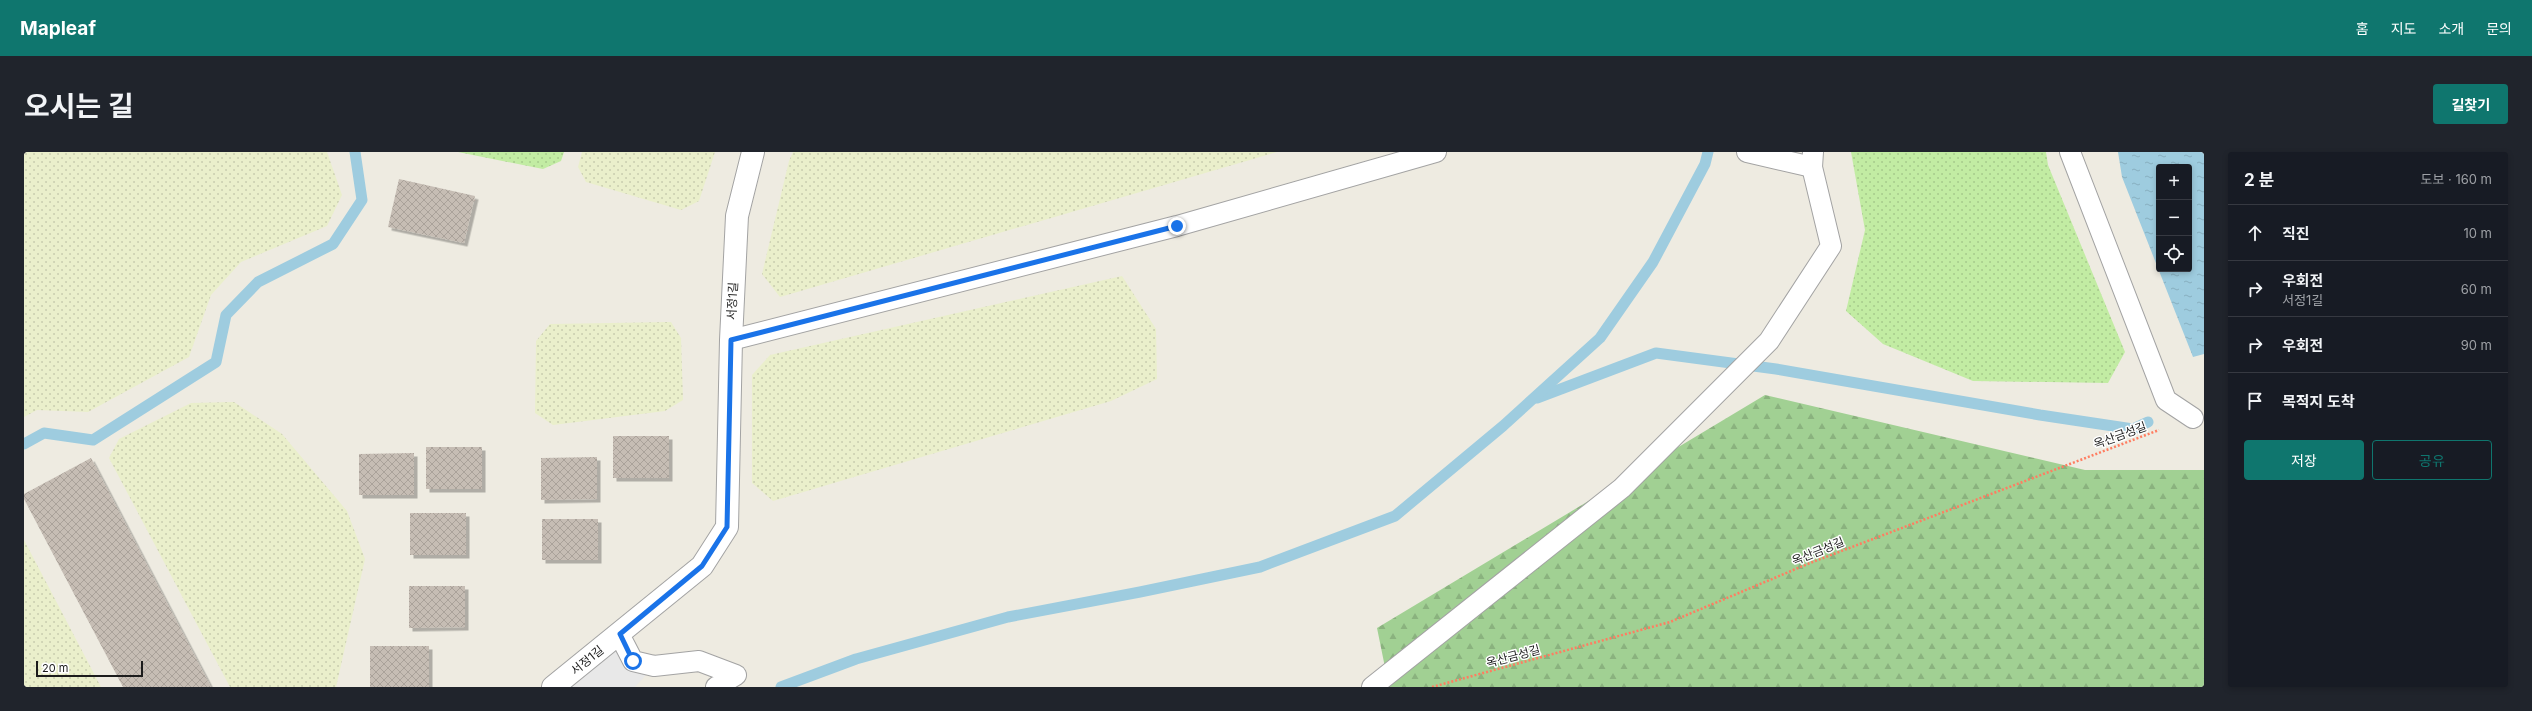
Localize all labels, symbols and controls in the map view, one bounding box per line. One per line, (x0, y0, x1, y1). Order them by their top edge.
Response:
text: Mapleaf (20, 17, 96, 40)
text: 홈 (2356, 20, 2369, 37)
text: 지도 (2391, 20, 2416, 37)
text: 소개 (2438, 20, 2464, 37)
text: 문의 (2486, 20, 2512, 37)
button: 길찾기 (2433, 84, 2508, 124)
text: 오시는 길 (24, 89, 134, 123)
map controls (2156, 164, 2192, 272)
button: + (2156, 164, 2192, 200)
text: 2 분 (2244, 170, 2274, 190)
text: 도보 · 160 m (2420, 171, 2492, 187)
button: − (2156, 200, 2192, 236)
route end (1168, 217, 1186, 235)
icon: ahead (2244, 222, 2266, 244)
text: 직진 (2282, 224, 2310, 243)
text: 10 m (2463, 225, 2492, 241)
button: locate (2156, 236, 2192, 272)
text: 우회전 (2282, 271, 2323, 290)
icon: right (2244, 278, 2266, 300)
text: 60 m (2461, 281, 2492, 297)
street label: 서정1길 (724, 282, 740, 320)
text: 서정1길 (2282, 292, 2323, 308)
icon: right (2244, 334, 2266, 356)
text: 우회전 (2282, 336, 2323, 355)
text: 90 m (2461, 337, 2492, 353)
icon: arrive (2244, 390, 2266, 412)
text: 목적지 도착 (2282, 392, 2355, 411)
street label: 옥산금성길 (2091, 419, 2149, 451)
button: 저장 (2244, 440, 2364, 480)
button: 공유 (2372, 440, 2492, 480)
street label: 옥산금성길 (1790, 534, 1846, 568)
street label: 서정1길 (568, 642, 606, 678)
street label: 옥산금성길 (1484, 642, 1542, 670)
route start (624, 652, 642, 670)
scale bar (36, 659, 143, 678)
text: 20 m (42, 661, 68, 675)

